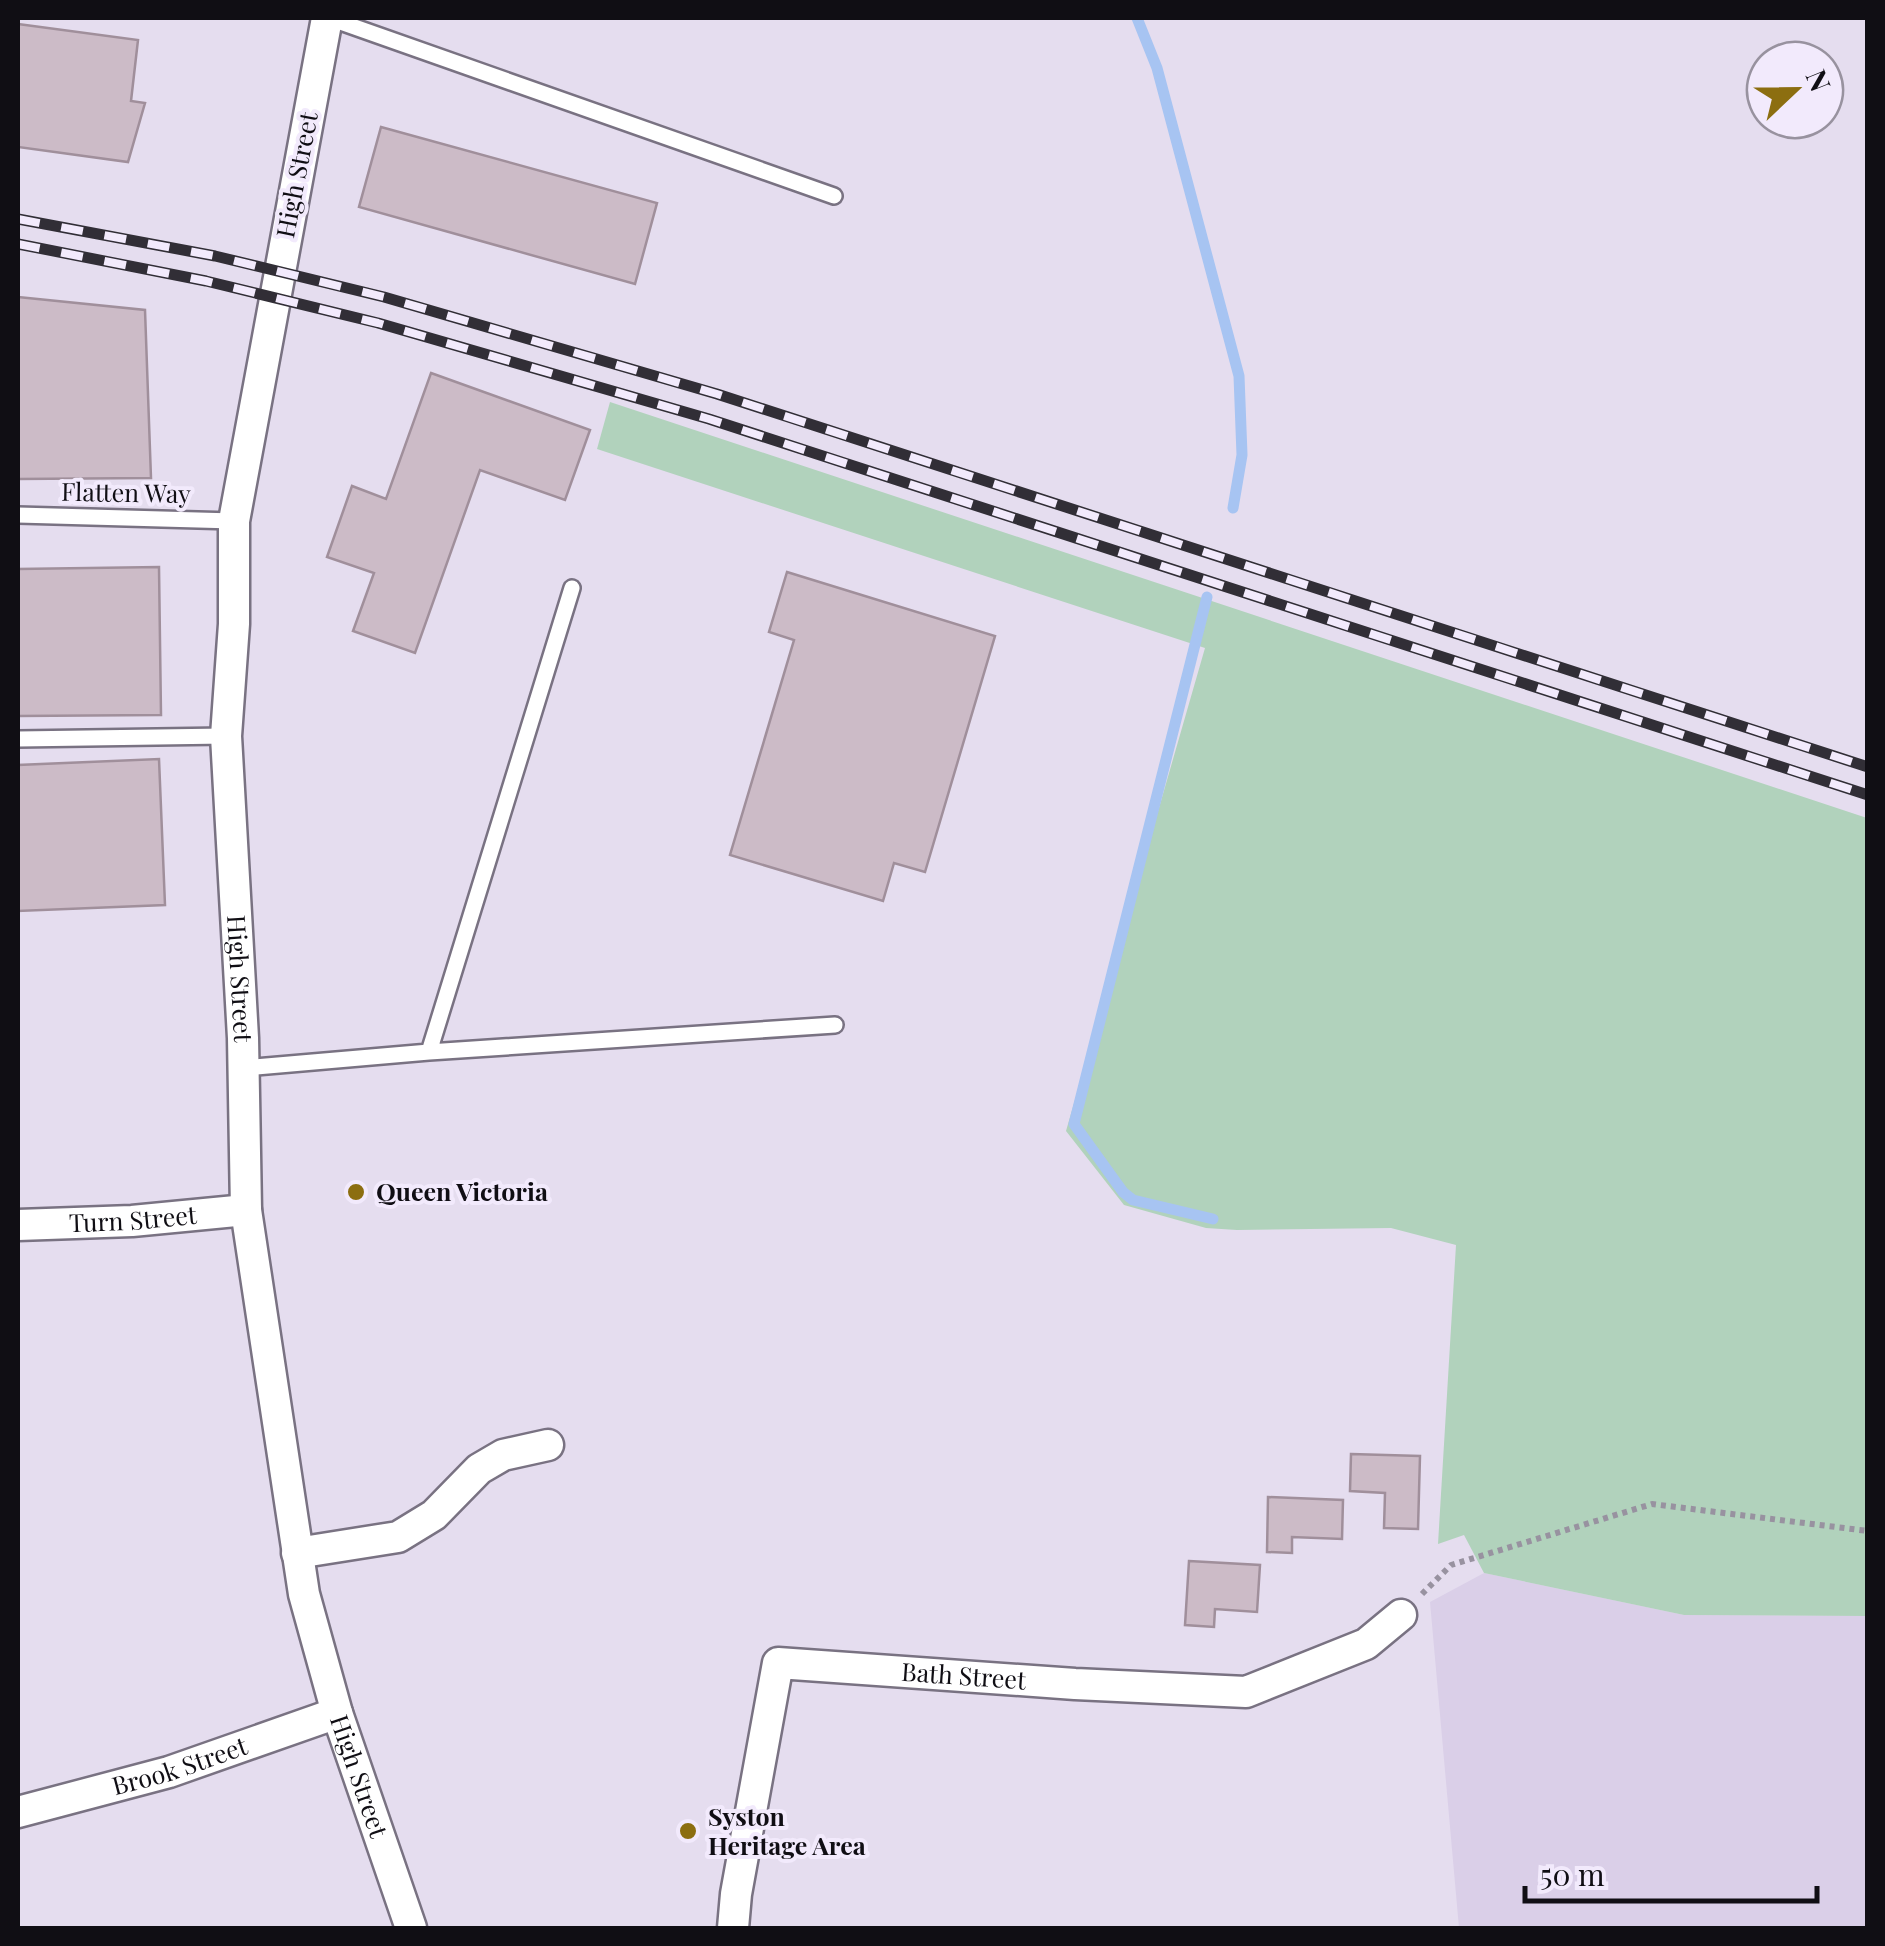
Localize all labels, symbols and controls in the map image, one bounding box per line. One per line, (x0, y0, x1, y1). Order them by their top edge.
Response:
north arrow (1745, 40, 1845, 140)
text: N (1799, 64, 1841, 96)
street label: High Street (267, 108, 324, 240)
street label: Flatten Way (61, 474, 191, 509)
street label: High Street (221, 914, 261, 1044)
place label: Queen Victoria (376, 1174, 548, 1207)
marker: Queen Victoria (345, 1181, 367, 1203)
street label: Turn Street (68, 1197, 199, 1238)
street label: Bath Street (900, 1654, 1028, 1696)
street label: High Street (324, 1710, 397, 1842)
street label: Brook Street (108, 1728, 252, 1801)
place label: Syston Heritage Area (708, 1799, 866, 1861)
marker: Syston Heritage Area (677, 1820, 699, 1842)
scale bar (1525, 1841, 1818, 1903)
text: 50 m (1540, 1854, 1605, 1894)

